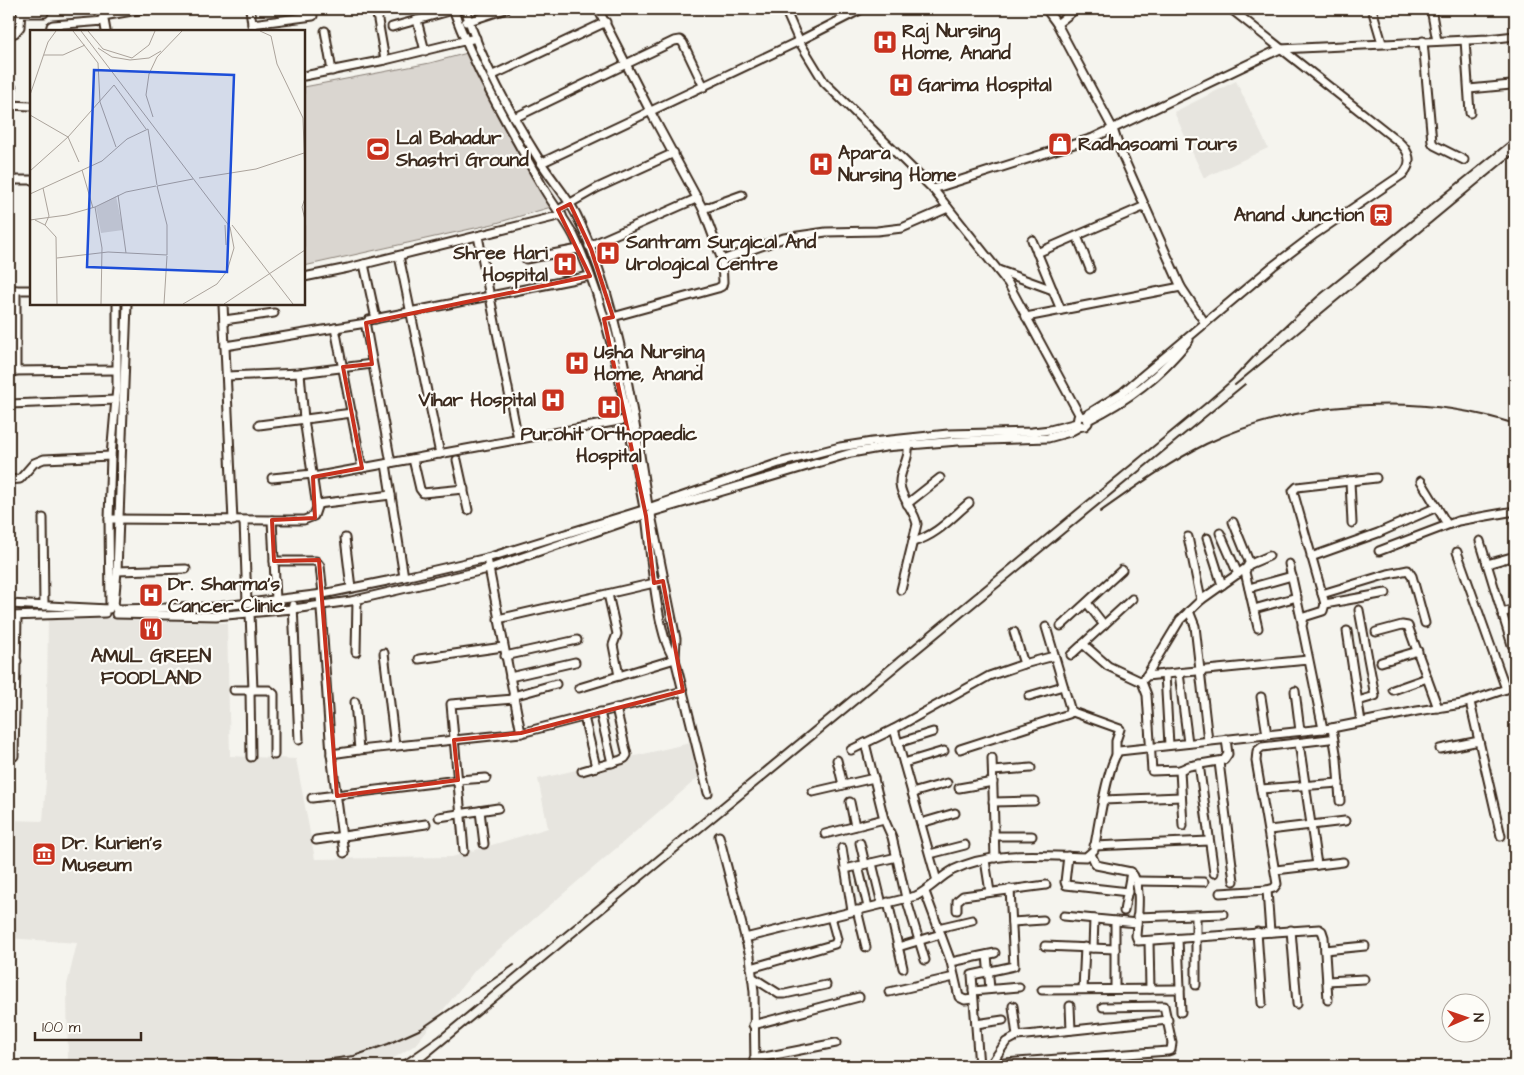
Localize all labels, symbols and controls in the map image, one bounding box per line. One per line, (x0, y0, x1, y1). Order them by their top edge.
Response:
place label: Raj Nursing Home, Anand (902, 18, 1011, 67)
hospital icon: Raj Nursing Home, Anand (872, 29, 898, 55)
inset map (30, 30, 305, 305)
hospital icon: Garima Hospital (888, 72, 914, 98)
place label: Garima Hospital (918, 72, 1052, 99)
place label: Lal Bahadur Shastri Ground (395, 125, 529, 174)
shop icon: Radhasoami Tours (1047, 131, 1073, 157)
place label: Radhasoami Tours (1078, 131, 1238, 158)
sports icon: Lal Bahadur Shastri Ground (365, 136, 391, 162)
place label: Apara Nursing Home (838, 140, 957, 190)
hospital icon: Apara Nursing Home (808, 151, 834, 177)
place label: Anand Junction (1234, 202, 1364, 229)
station icon: Anand Junction (1368, 202, 1394, 228)
place label: Santram Surgical And Urological Centre (625, 229, 817, 279)
place label: Shree Hari Hospital (452, 240, 548, 289)
hospital icon: Santram Surgical And Urological Centre (595, 240, 621, 266)
hospital icon: Shree Hari Hospital (552, 251, 578, 277)
place label: Usha Nursing Home, Anand (594, 339, 705, 388)
hospital icon: Usha Nursing Home, Anand (564, 350, 590, 376)
place label: Vihar Hospital (418, 387, 536, 414)
hospital icon: Vihar Hospital (540, 387, 566, 413)
hospital icon: Purohit Orthopaedic Hospital (596, 394, 622, 420)
place label: Purohit Orthopaedic Hospital (521, 421, 697, 470)
place label: Dr. Sharma's Cancer Clinic (168, 571, 285, 620)
hospital icon: Dr. Sharma's Cancer Clinic (138, 582, 164, 608)
restaurant icon: AMUL GREEN FOODLAND (138, 616, 164, 642)
place label: AMUL GREEN FOODLAND (91, 643, 211, 692)
place label: Dr. Kurien's Museum (62, 830, 162, 879)
museum icon: Dr. Kurien's Museum (31, 841, 57, 867)
north arrow (1442, 992, 1492, 1042)
scale bar (35, 1010, 141, 1042)
text: N (1468, 1013, 1488, 1023)
text: 100 m (42, 1017, 81, 1038)

